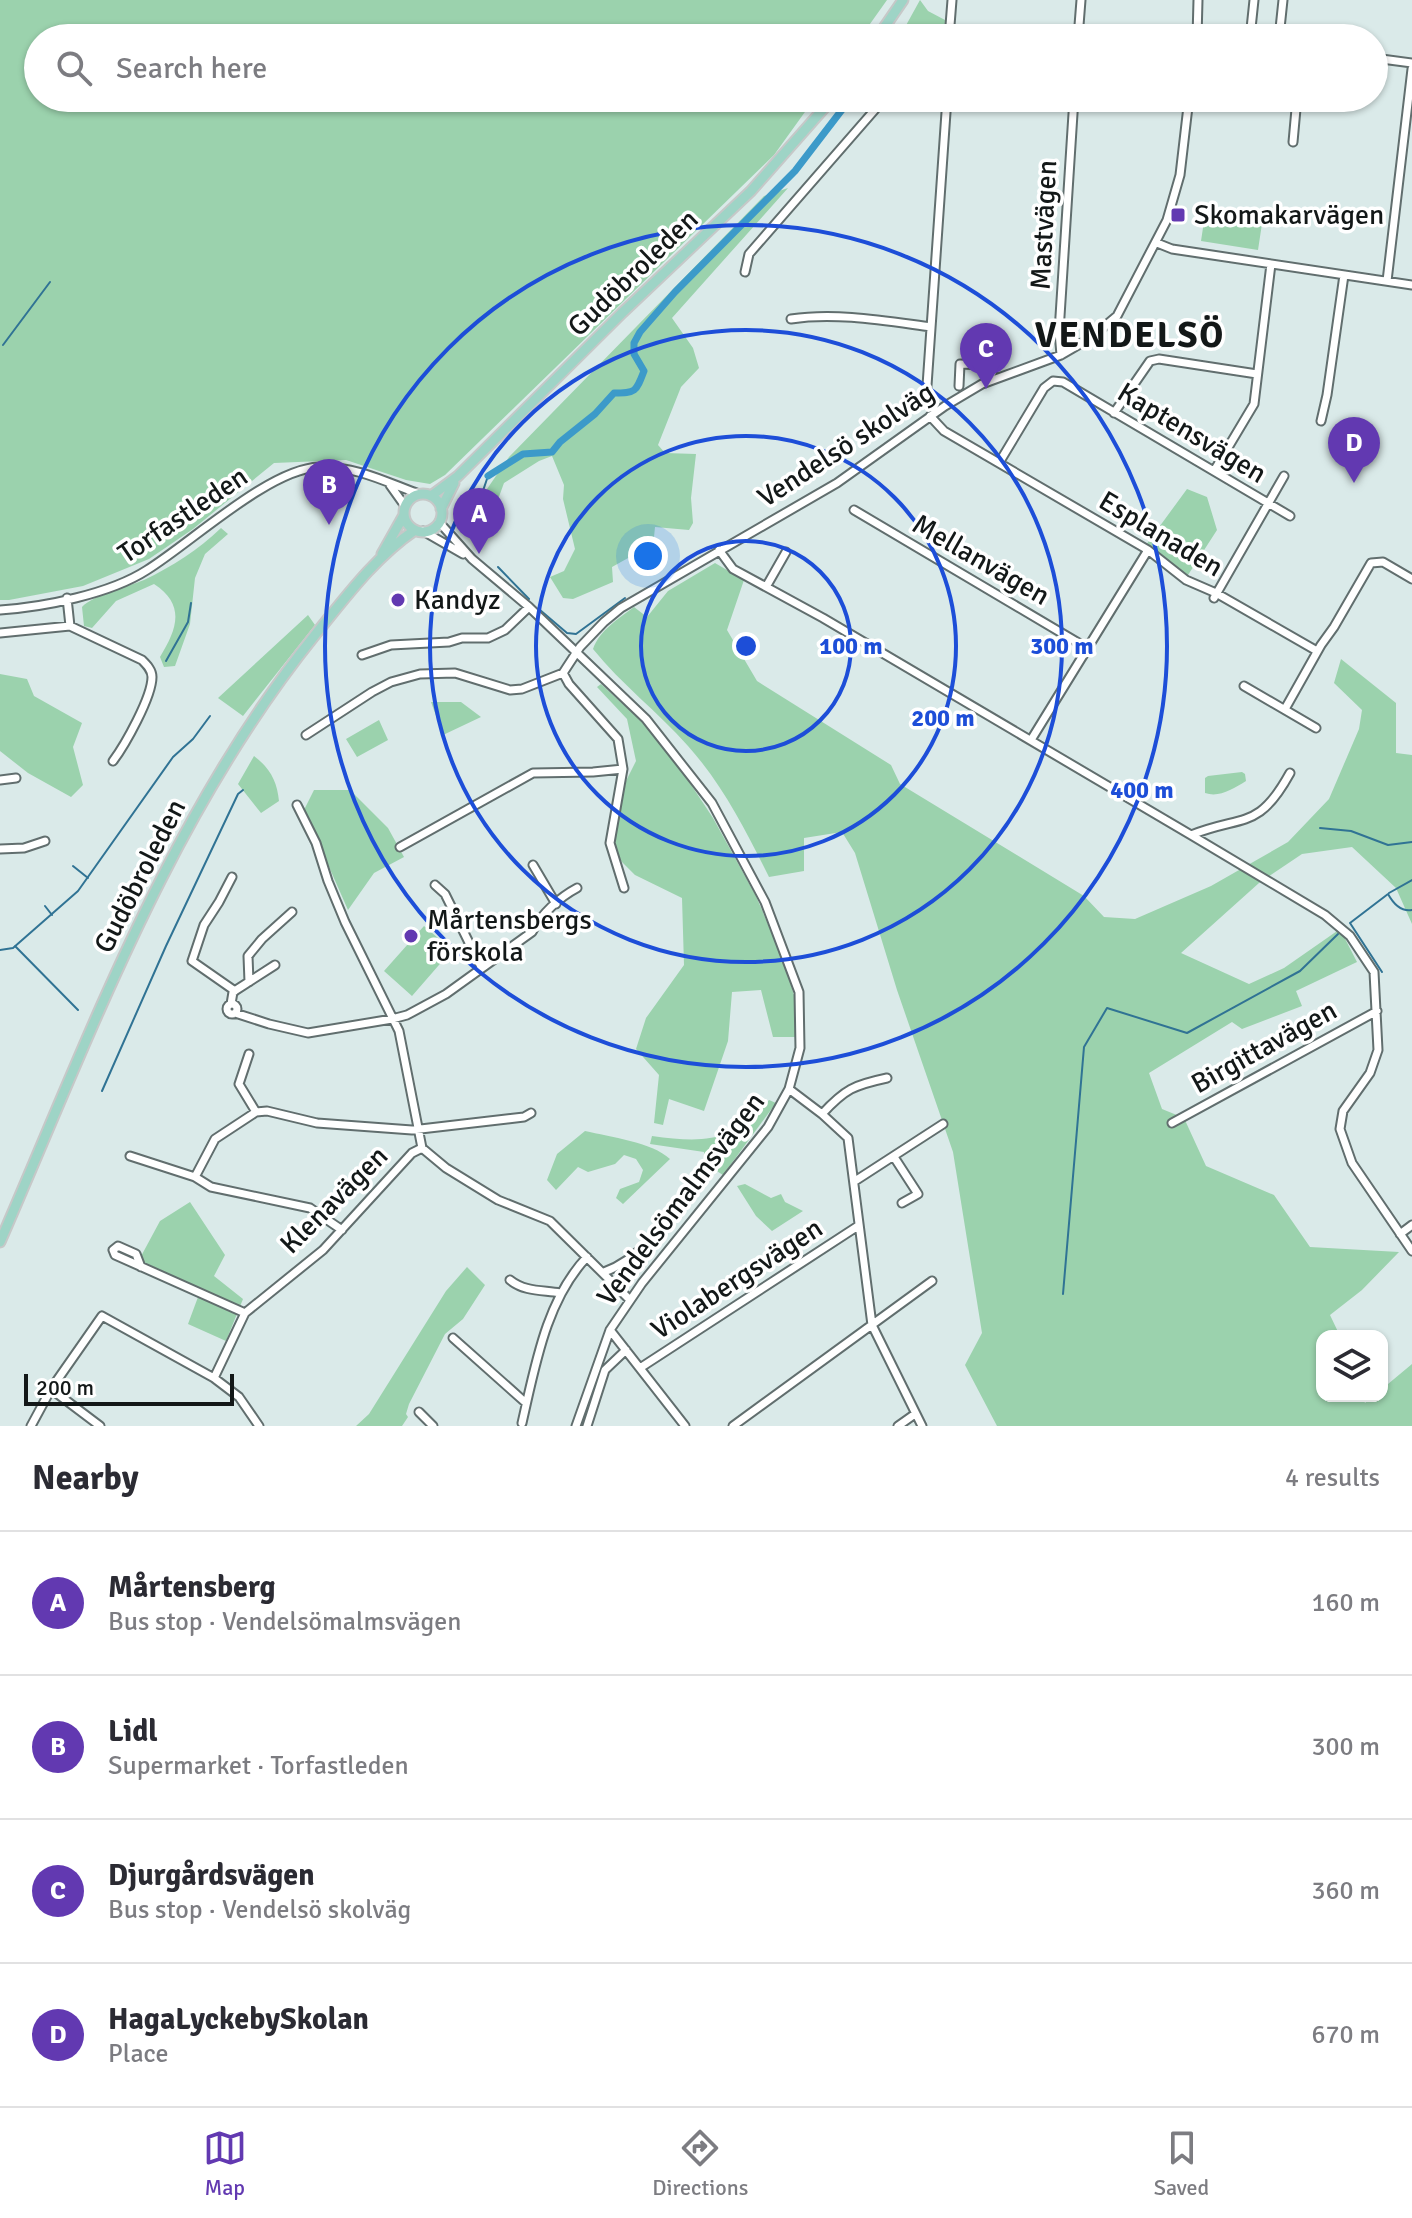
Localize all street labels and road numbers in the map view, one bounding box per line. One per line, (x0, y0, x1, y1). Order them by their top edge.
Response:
street label: Mastvägen (1024, 159, 1064, 291)
street label: Gudöbroleden (561, 202, 705, 344)
street label: Vendelsö skolväg (751, 375, 941, 515)
street label: Kaptensvägen (1111, 375, 1273, 491)
street label: Torfastleden (112, 459, 254, 571)
street label: Esplanaden (1093, 484, 1229, 584)
street label: Mellanvägen (906, 507, 1056, 613)
street label: Gudöbroleden (87, 793, 193, 959)
street label: Birgittavägen (1185, 993, 1343, 1101)
street label: Vendelsömalmsvägen (590, 1086, 772, 1312)
street label: Klenavägen (273, 1139, 395, 1261)
street label: Violabergsvägen (645, 1211, 829, 1347)

